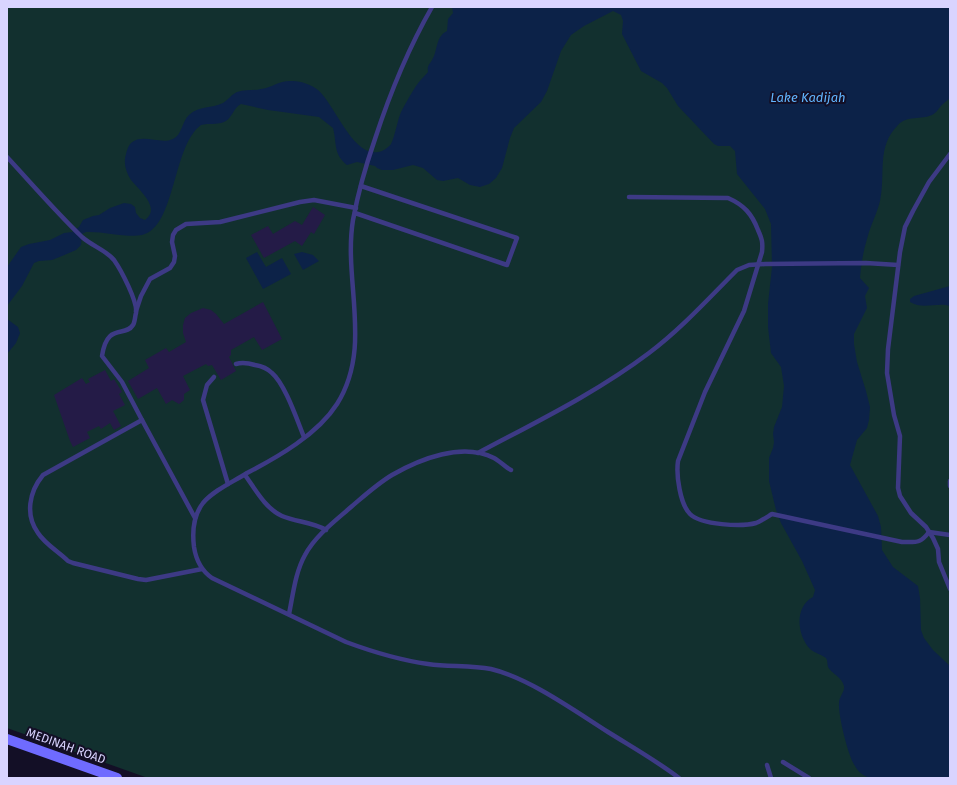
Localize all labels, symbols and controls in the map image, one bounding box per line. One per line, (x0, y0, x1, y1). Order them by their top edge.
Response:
water label: Lake Kadijah (770, 90, 846, 105)
street label: MEDINAH ROAD (24, 725, 108, 767)

